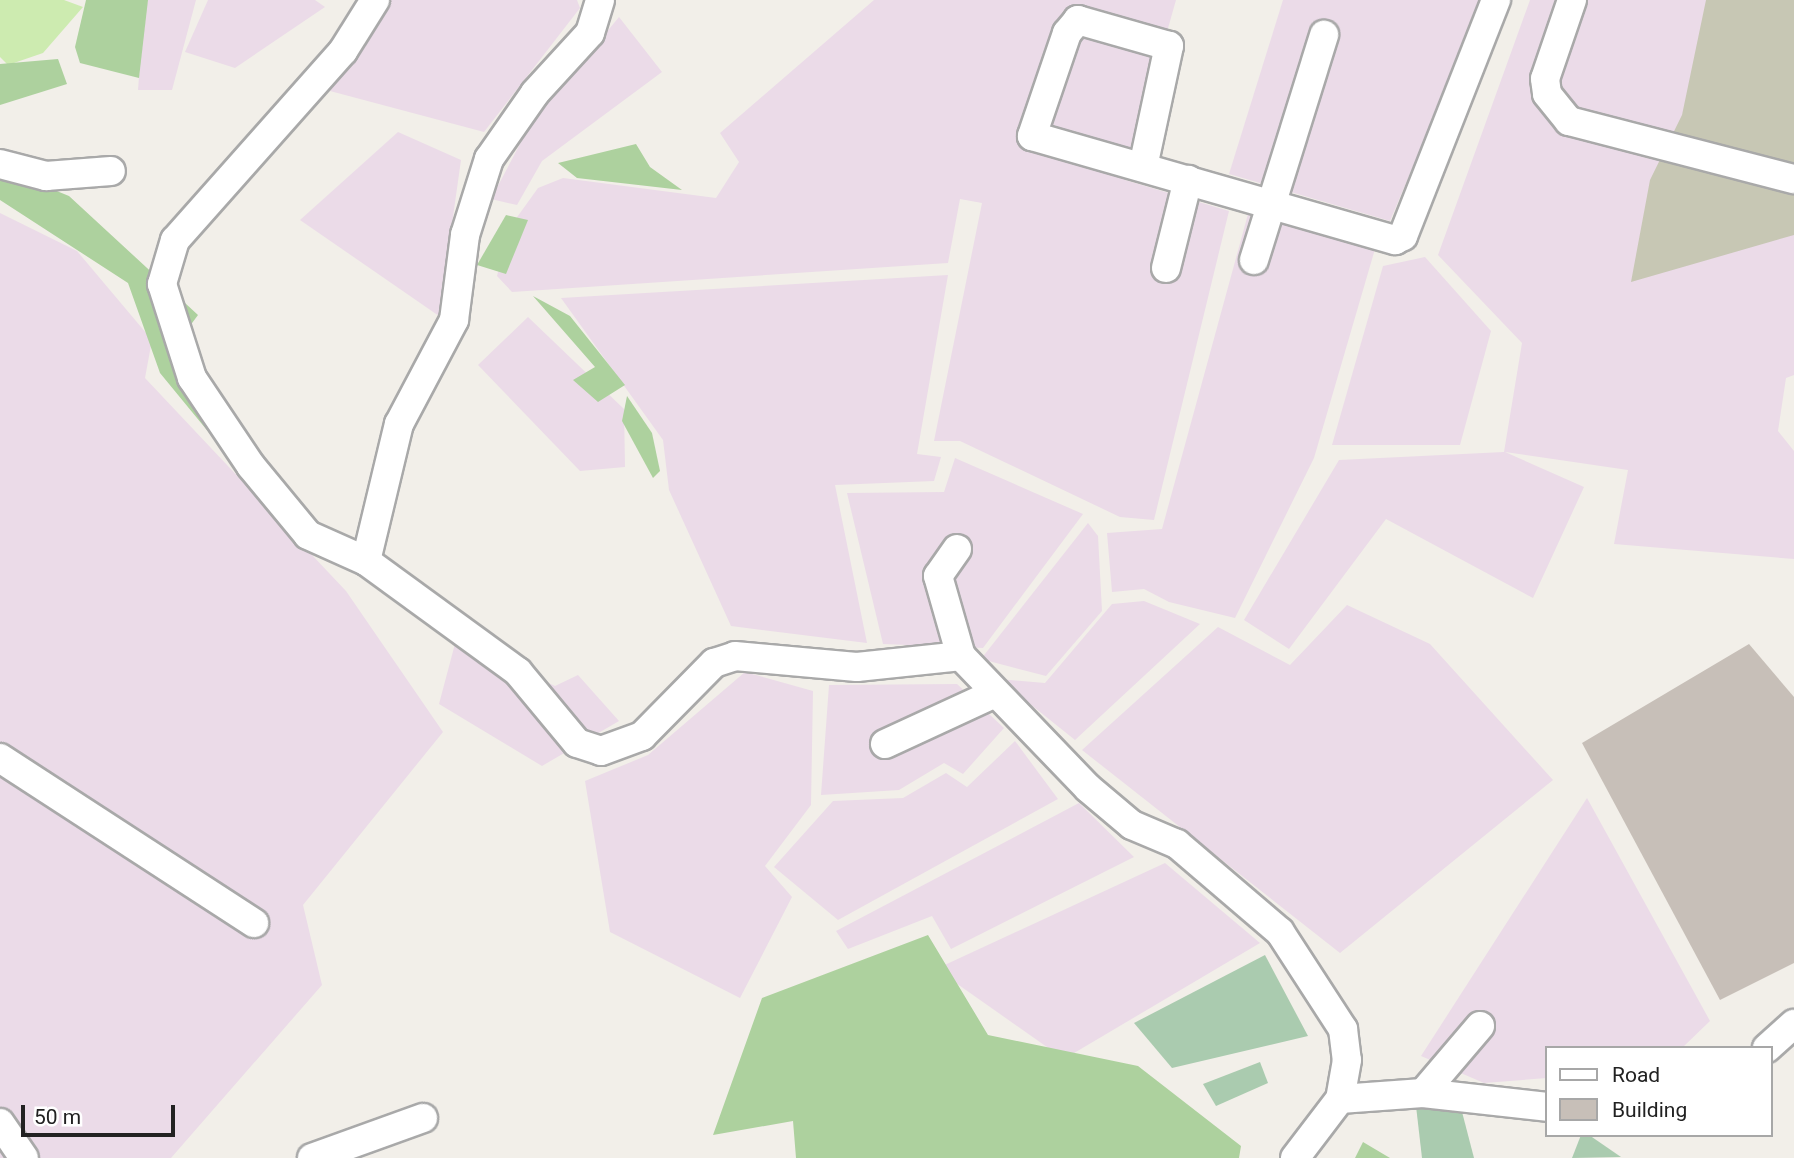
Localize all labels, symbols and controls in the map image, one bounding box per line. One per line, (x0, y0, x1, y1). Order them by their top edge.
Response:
legend (1546, 1046, 1773, 1137)
text: Road (1612, 1063, 1660, 1087)
scale bar (24, 1092, 178, 1136)
text: Building (1612, 1098, 1687, 1122)
text: 50 m (34, 1105, 81, 1129)

